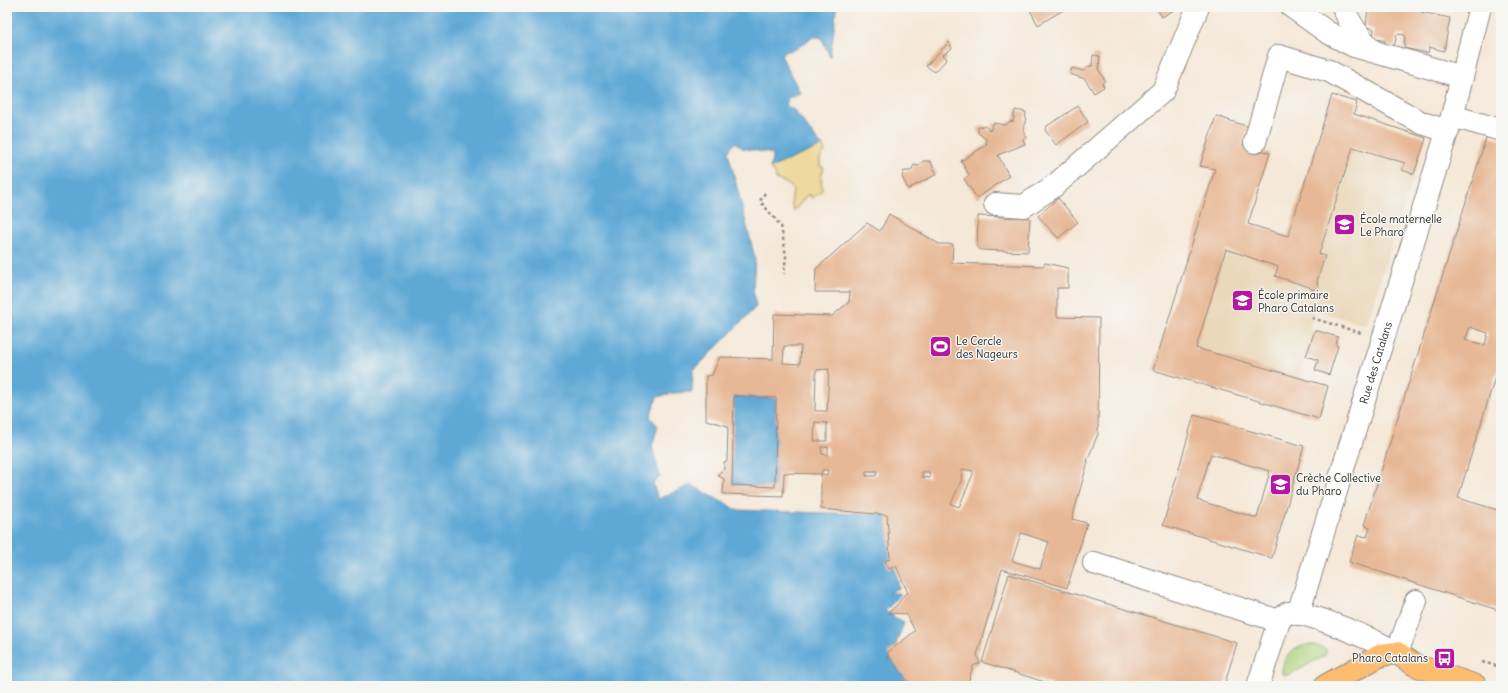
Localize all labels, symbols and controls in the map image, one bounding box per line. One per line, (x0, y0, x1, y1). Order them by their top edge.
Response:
place label: École maternelle Le Pharo (1360, 211, 1442, 239)
school or university icon: École maternelle Le Pharo (1331, 212, 1357, 238)
place label: École primaire Pharo Catalans (1258, 287, 1334, 315)
school or university icon: École primaire Pharo Catalans (1230, 288, 1256, 314)
street label: Rue des Catalans (1356, 320, 1395, 406)
sports icon: Le Cercle des Nageurs (927, 334, 953, 360)
place label: Le Cercle des Nageurs (956, 334, 1018, 361)
school or university icon: Crèche Collective du Pharo (1267, 471, 1293, 497)
place label: Crèche Collective du Pharo (1296, 471, 1381, 498)
bus stop icon: Pharo Catalans (1431, 645, 1457, 671)
place label: Pharo Catalans (1352, 651, 1428, 665)

